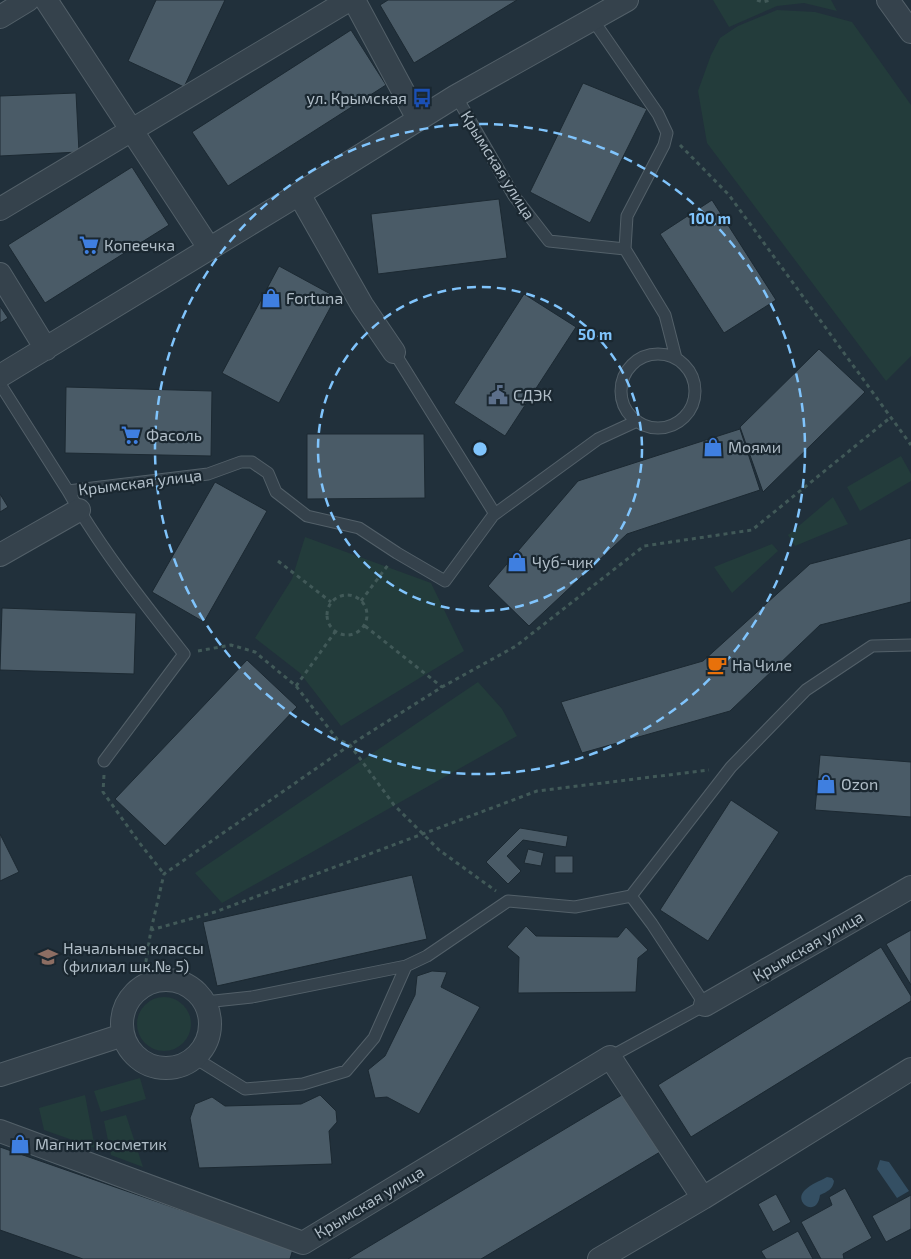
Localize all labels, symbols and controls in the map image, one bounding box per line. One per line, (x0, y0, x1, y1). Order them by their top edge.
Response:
bus stop icon: ул. Крымская (411, 87, 433, 109)
place label: ул. Крымская (306, 88, 407, 108)
street label: Крымская улица (457, 107, 539, 223)
text: 100 m (689, 209, 731, 227)
supermarket icon: Копеечка (78, 234, 100, 256)
place label: Копеечка (104, 235, 175, 254)
shop icon: Fortuna (260, 287, 282, 309)
place label: Fortuna (286, 288, 343, 307)
text: 50 m (578, 325, 612, 343)
public building icon: СДЭК (487, 384, 509, 406)
place label: СДЭК (513, 385, 552, 404)
supermarket icon: Фасоль (120, 424, 142, 446)
place label: Фасоль (146, 425, 202, 444)
shop icon: Моями (702, 436, 724, 458)
place label: Моями (728, 437, 781, 456)
centre of rings (471, 440, 489, 458)
street label: Крымская улица (77, 464, 203, 500)
shop icon: Чуб-чик (506, 551, 528, 573)
place label: Чуб-чик (532, 552, 594, 572)
cafe icon: На Чиле (706, 654, 728, 676)
place label: На Чиле (732, 655, 792, 674)
shop icon: Ozon (815, 773, 837, 795)
place label: Ozon (841, 774, 878, 793)
street label: Крымская улица (749, 906, 867, 986)
place label: Начальные классы (филиал шк.№ 5) (63, 938, 204, 975)
school or university icon: Начальные классы (филиал шк.№ 5) (37, 946, 59, 968)
shop icon: Магнит косметик (9, 1133, 31, 1155)
place label: Магнит косметик (35, 1134, 167, 1153)
street label: Крымская улица (310, 1161, 428, 1243)

